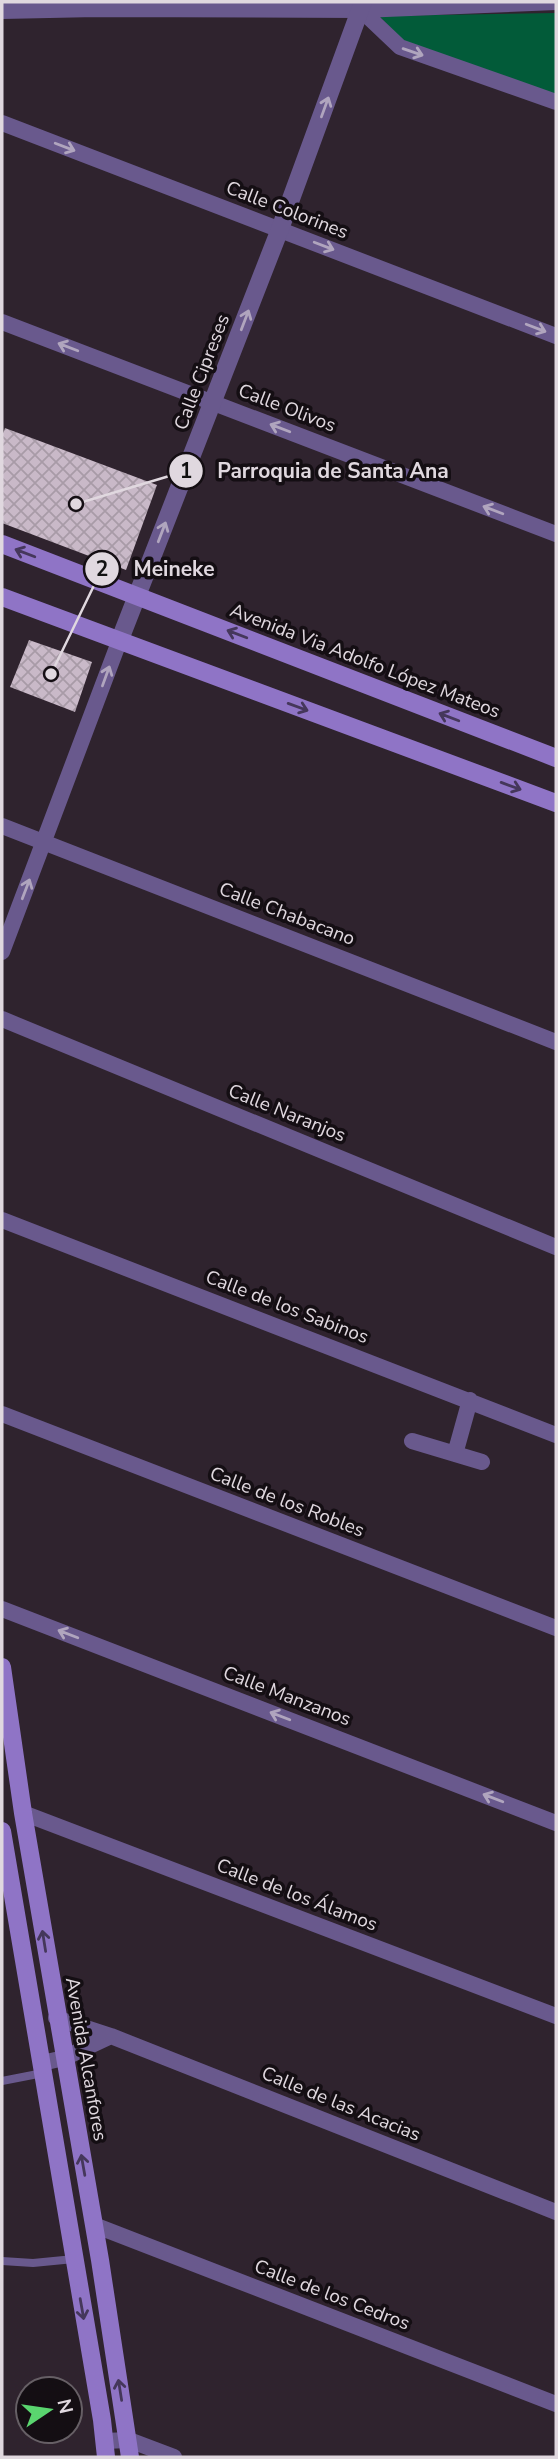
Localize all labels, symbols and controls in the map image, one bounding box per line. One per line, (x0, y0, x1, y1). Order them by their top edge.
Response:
one-way arrow (402, 47, 424, 59)
one-way arrow (320, 96, 332, 118)
one-way arrow (54, 142, 76, 155)
street label: Calle Colorines (222, 175, 352, 245)
one-way arrow (312, 241, 334, 254)
one-way arrow (239, 309, 252, 331)
street label: Calle Cipreses (168, 310, 236, 434)
one-way arrow (525, 322, 546, 335)
one-way arrow (57, 340, 79, 353)
street label: Calle Olivos (234, 377, 340, 439)
one-way arrow (270, 421, 292, 434)
callout: Parroquia de Santa Ana (168, 450, 463, 492)
text: 1 (180, 457, 192, 485)
text: Parroquia de Santa Ana (217, 457, 449, 485)
one-way arrow (482, 502, 504, 515)
one-way arrow (157, 521, 170, 543)
one-way arrow (15, 545, 37, 558)
callout: Meineke (85, 548, 229, 590)
text: 2 (96, 555, 108, 583)
text: Meineke (133, 555, 215, 583)
street label: Avenida Via Adolfo López Mateos (226, 597, 504, 725)
one-way arrow (227, 627, 249, 640)
one-way arrow (101, 665, 113, 687)
one-way arrow (286, 702, 308, 715)
one-way arrow (439, 709, 461, 722)
one-way arrow (500, 781, 522, 793)
street label: Calle Chabacano (215, 876, 359, 952)
one-way arrow (21, 878, 34, 900)
street label: Calle Naranjos (224, 1078, 350, 1148)
street label: Calle de los Sabinos (202, 1264, 372, 1350)
street label: Calle de los Robles (206, 1461, 368, 1543)
one-way arrow (58, 1627, 79, 1640)
street label: Calle Manzanos (219, 1660, 355, 1732)
one-way arrow (270, 1709, 292, 1722)
one-way arrow (482, 1791, 504, 1804)
street label: Calle de los Álamos (213, 1852, 381, 1938)
one-way arrow (37, 1930, 50, 1953)
street label: Avenida Alcanfores (59, 1975, 113, 2143)
street label: Calle de las Acacias (258, 2060, 424, 2148)
one-way arrow (76, 2154, 89, 2177)
street label: Calle de los Cedros (251, 2253, 413, 2337)
one-way arrow (76, 2297, 90, 2320)
north arrow (14, 2375, 84, 2445)
one-way arrow (113, 2379, 126, 2402)
text: N (50, 2397, 79, 2416)

